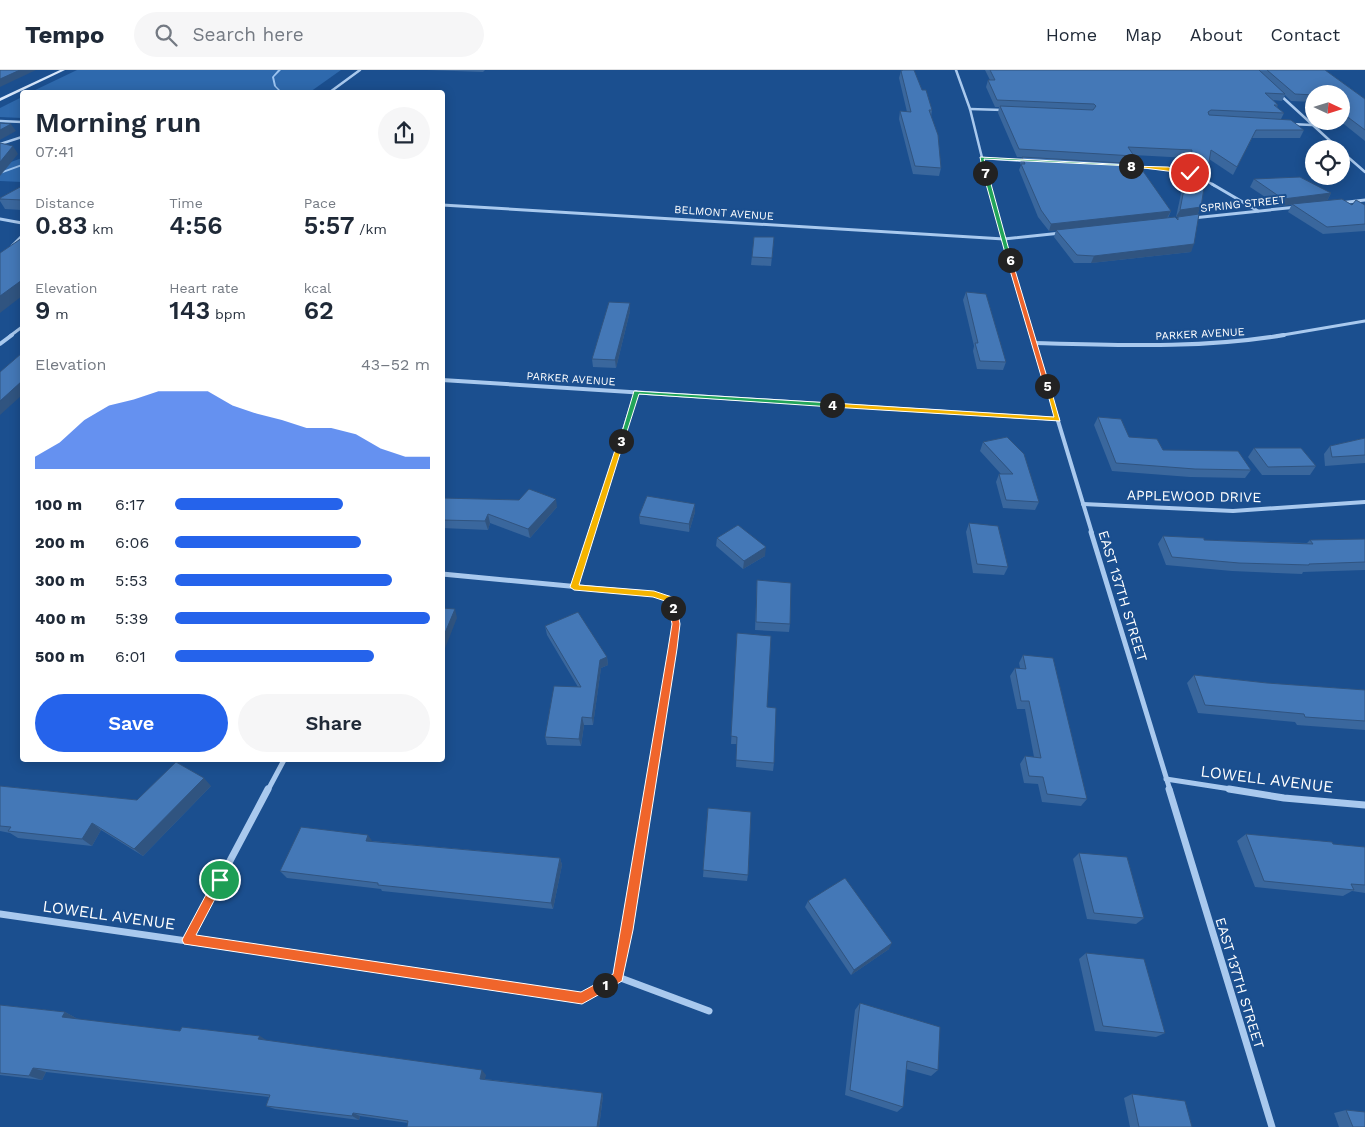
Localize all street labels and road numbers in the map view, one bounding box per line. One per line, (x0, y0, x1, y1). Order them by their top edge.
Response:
street label: SPRING STREET (1200, 193, 1287, 215)
street label: BELMONT AVENUE (674, 203, 774, 223)
street label: PARKER AVENUE (1155, 325, 1245, 343)
street label: PARKER AVENUE (526, 369, 616, 389)
street label: APPLEWOOD DRIVE (1127, 487, 1261, 505)
street label: EAST 137TH STREET (1095, 529, 1151, 664)
street label: LOWELL AVENUE (1200, 761, 1334, 797)
street label: LOWELL AVENUE (42, 896, 176, 934)
street label: EAST 137TH STREET (1212, 916, 1268, 1051)

